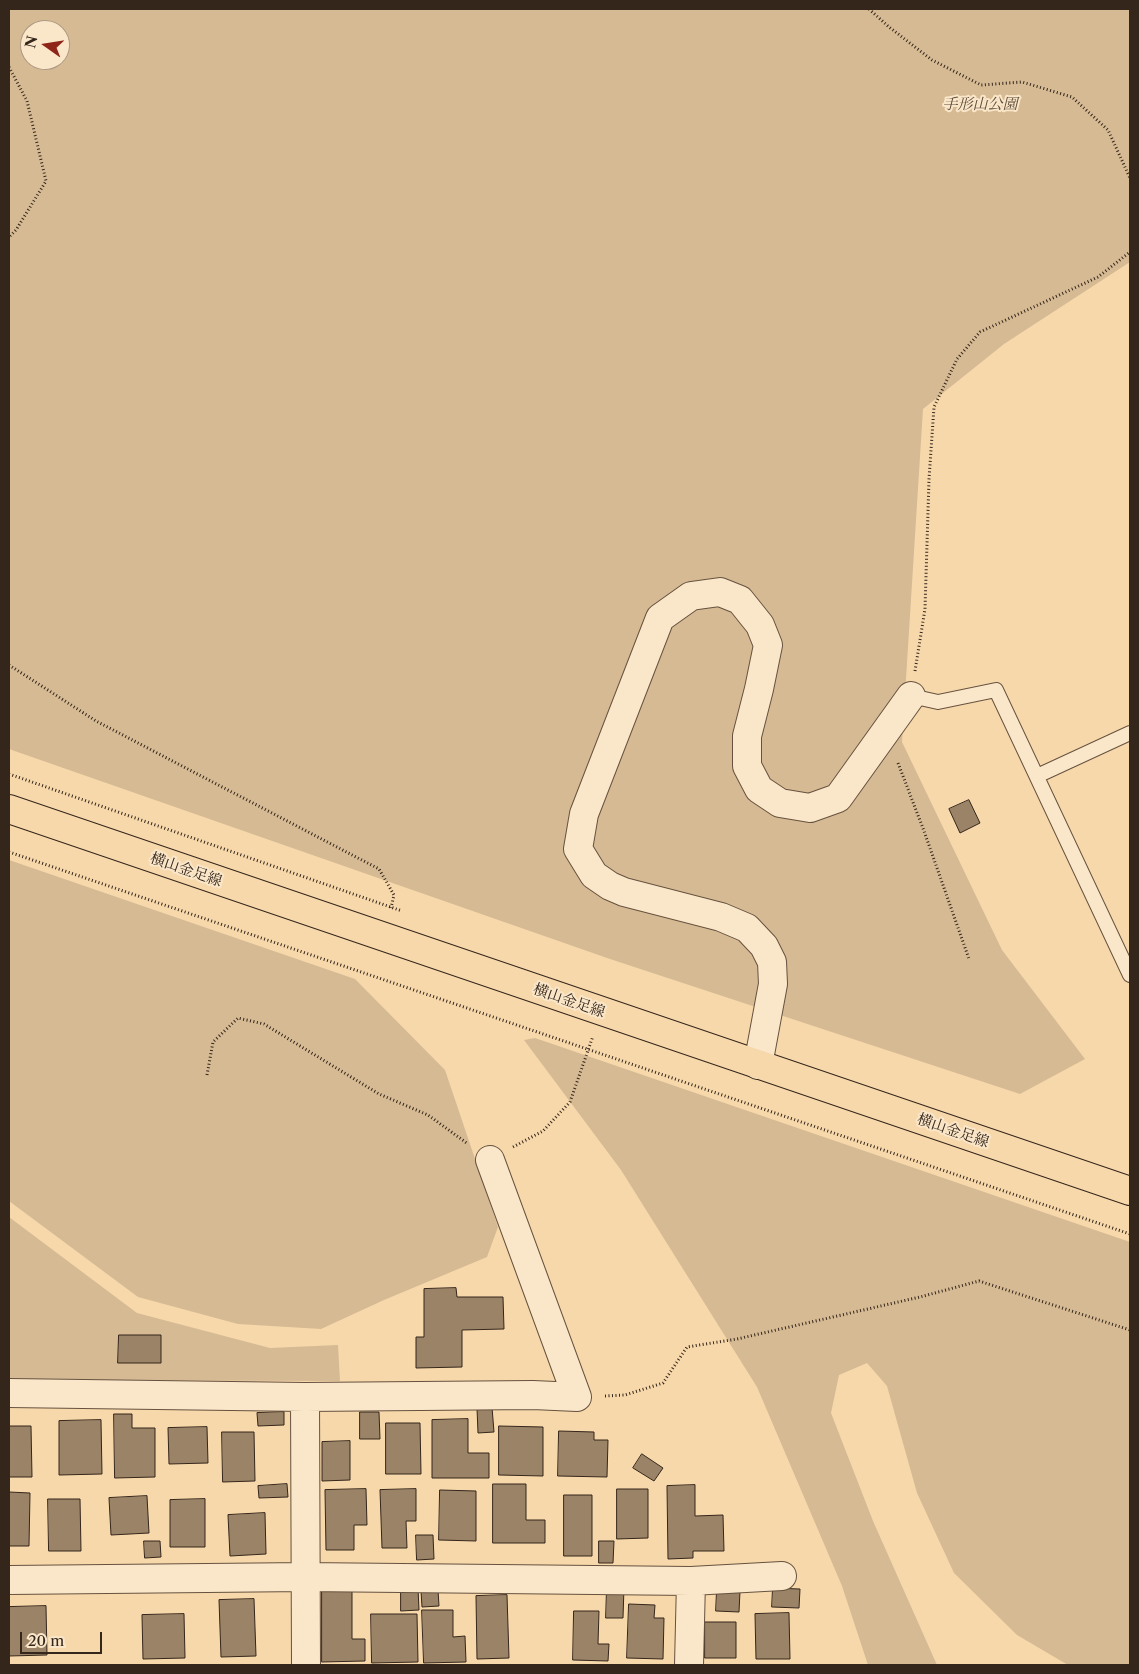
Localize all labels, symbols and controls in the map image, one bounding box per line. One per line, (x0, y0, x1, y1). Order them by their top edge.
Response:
north arrow (20, 20, 70, 70)
text: N (21, 34, 41, 50)
park label: 手形山公園 (943, 96, 1017, 114)
street label: 横山金足線 (148, 849, 224, 891)
street label: 横山金足線 (531, 980, 607, 1022)
street label: 横山金足線 (915, 1110, 991, 1152)
scale bar (22, 1622, 105, 1654)
text: 20 m (28, 1631, 64, 1650)

